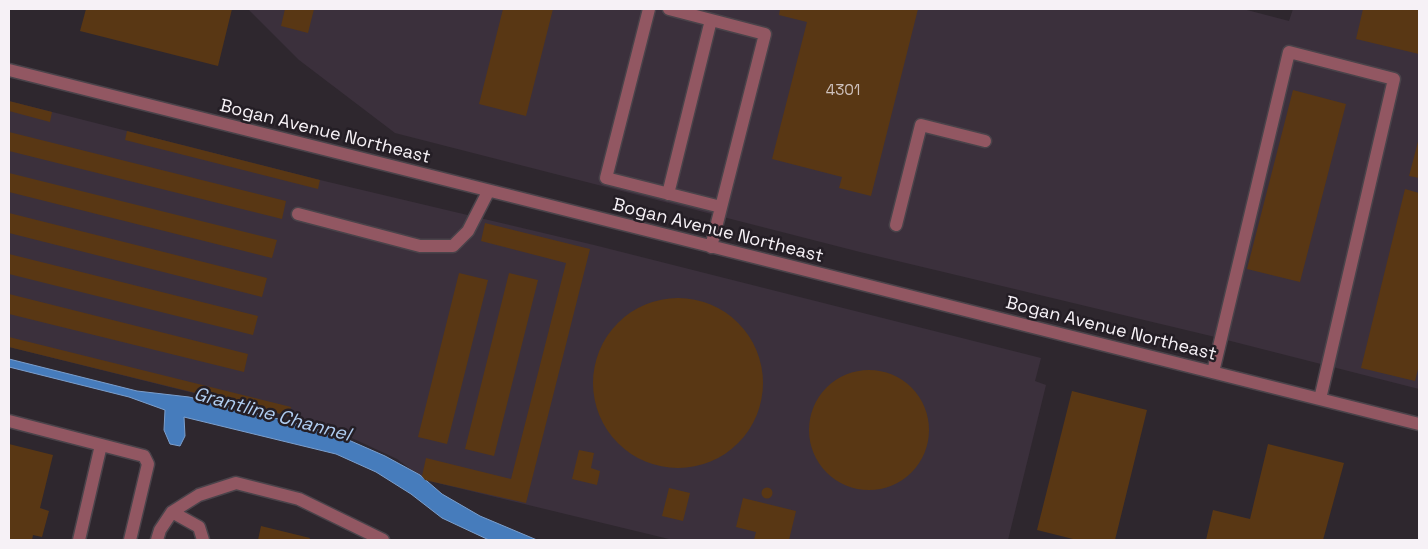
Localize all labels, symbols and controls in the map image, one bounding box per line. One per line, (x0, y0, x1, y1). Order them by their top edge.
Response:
house number: 4301 (826, 82, 860, 100)
street label: Bogan Avenue Northeast (217, 95, 433, 169)
street label: Bogan Avenue Northeast (610, 194, 826, 268)
street label: Bogan Avenue Northeast (1003, 292, 1219, 366)
water label: Grantline Channel (191, 383, 353, 447)

